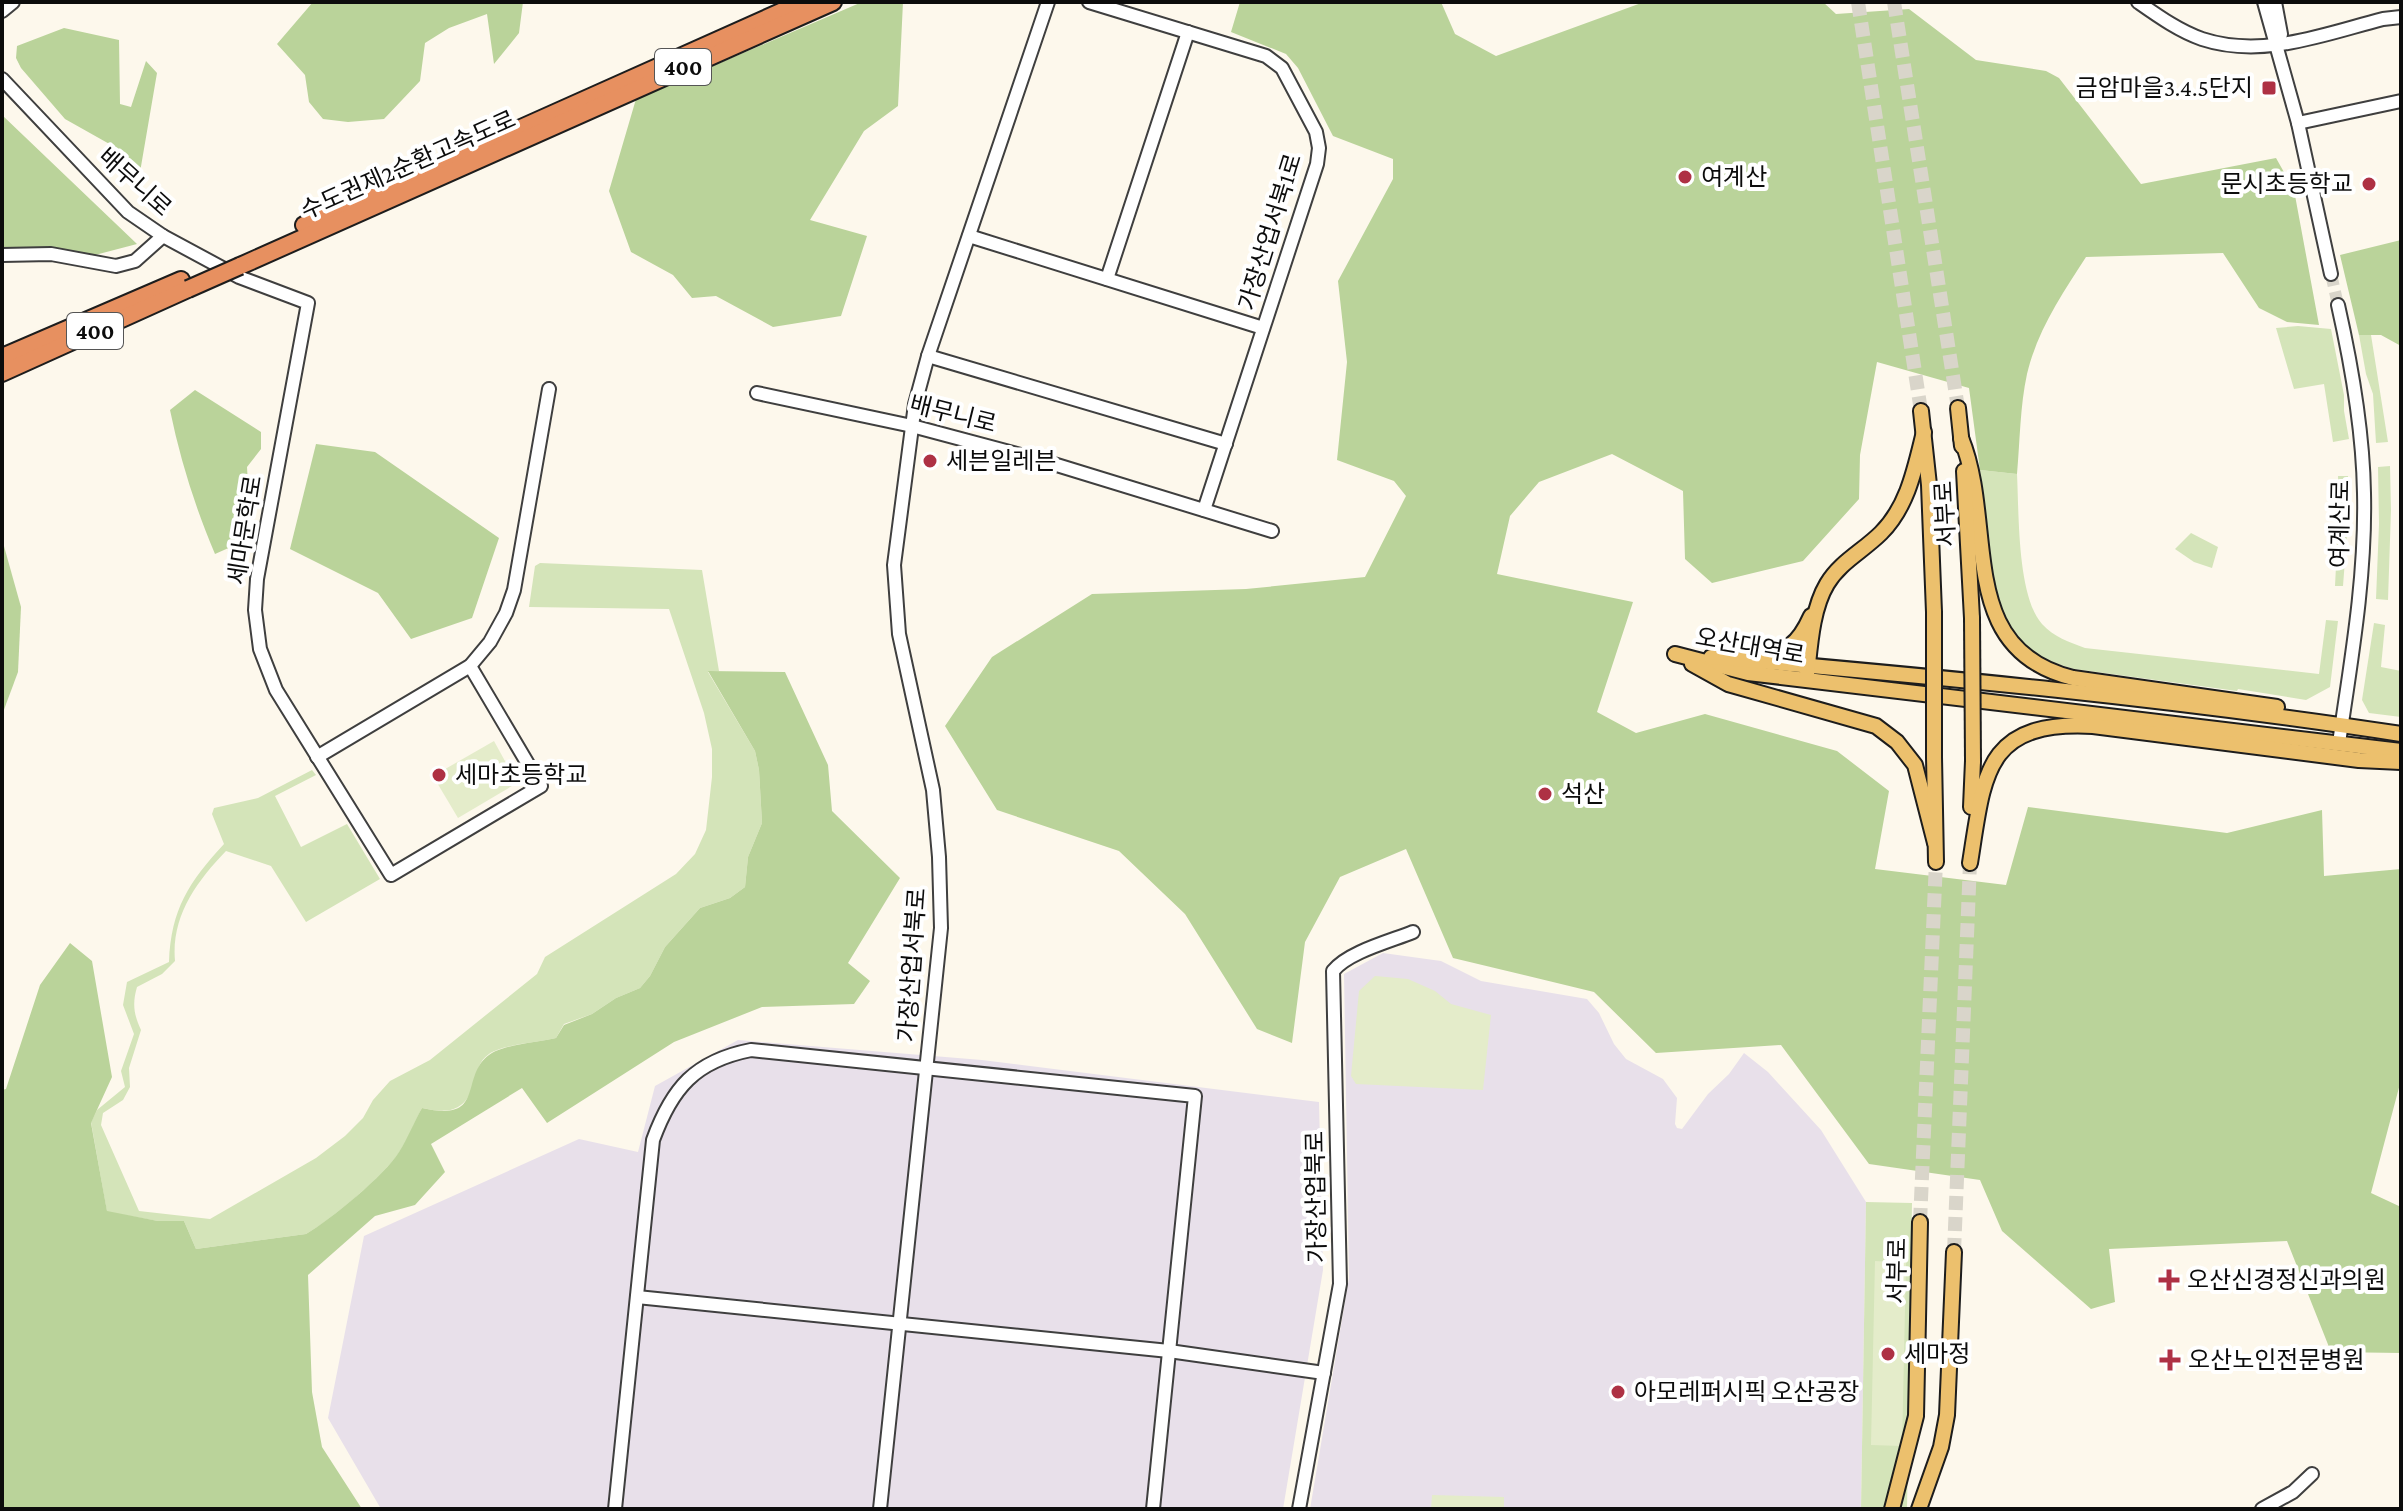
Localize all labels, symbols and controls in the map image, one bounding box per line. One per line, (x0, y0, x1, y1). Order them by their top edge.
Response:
road number: 400 (655, 49, 711, 85)
place label: 금암마을3.4.5단지 (2075, 74, 2253, 101)
marker: 금암마을3.4.5단지 (2260, 79, 2278, 97)
street label: 수도권제2순환고속도로 (296, 105, 519, 224)
street label: 배무니로 (93, 142, 177, 221)
street label: 가장산업서북1로 (1233, 150, 1306, 314)
place label: 여계산 (1701, 163, 1767, 190)
marker: 여계산 (1676, 168, 1694, 186)
place label: 문시초등학교 (2221, 170, 2353, 197)
marker: 문시초등학교 (2360, 175, 2378, 193)
road number: 400 (67, 313, 123, 349)
street label: 배무니로 (907, 390, 999, 437)
place label: 세븐일레븐 (946, 447, 1056, 474)
marker: 세븐일레븐 (921, 452, 939, 470)
street label: 세마문학로 (223, 473, 266, 587)
street label: 서부로 (1929, 480, 1960, 548)
street label: 여계산로 (2325, 480, 2354, 568)
street label: 오산대역로 (1693, 623, 1807, 668)
place label: 세마초등학교 (455, 761, 587, 788)
marker: 세마초등학교 (430, 766, 448, 784)
place label: 석산 (1561, 780, 1605, 807)
marker: 석산 (1536, 785, 1554, 803)
street label: 가장산업서북로 (893, 887, 930, 1043)
street label: 가장산업북로 (1301, 1131, 1330, 1263)
street label: 서부로 (1882, 1238, 1911, 1304)
place label: 오산신경정신과의원 (2187, 1266, 2386, 1293)
marker: 오산신경정신과의원 (2158, 1269, 2180, 1291)
place label: 세마정 (1904, 1340, 1970, 1367)
marker: 세마정 (1879, 1345, 1897, 1363)
place label: 오산노인전문병원 (2188, 1346, 2365, 1373)
marker: 오산노인전문병원 (2159, 1349, 2181, 1371)
place label: 아모레퍼시픽 오산공장 (1634, 1378, 1859, 1405)
marker: 아모레퍼시픽 오산공장 (1609, 1383, 1627, 1401)

